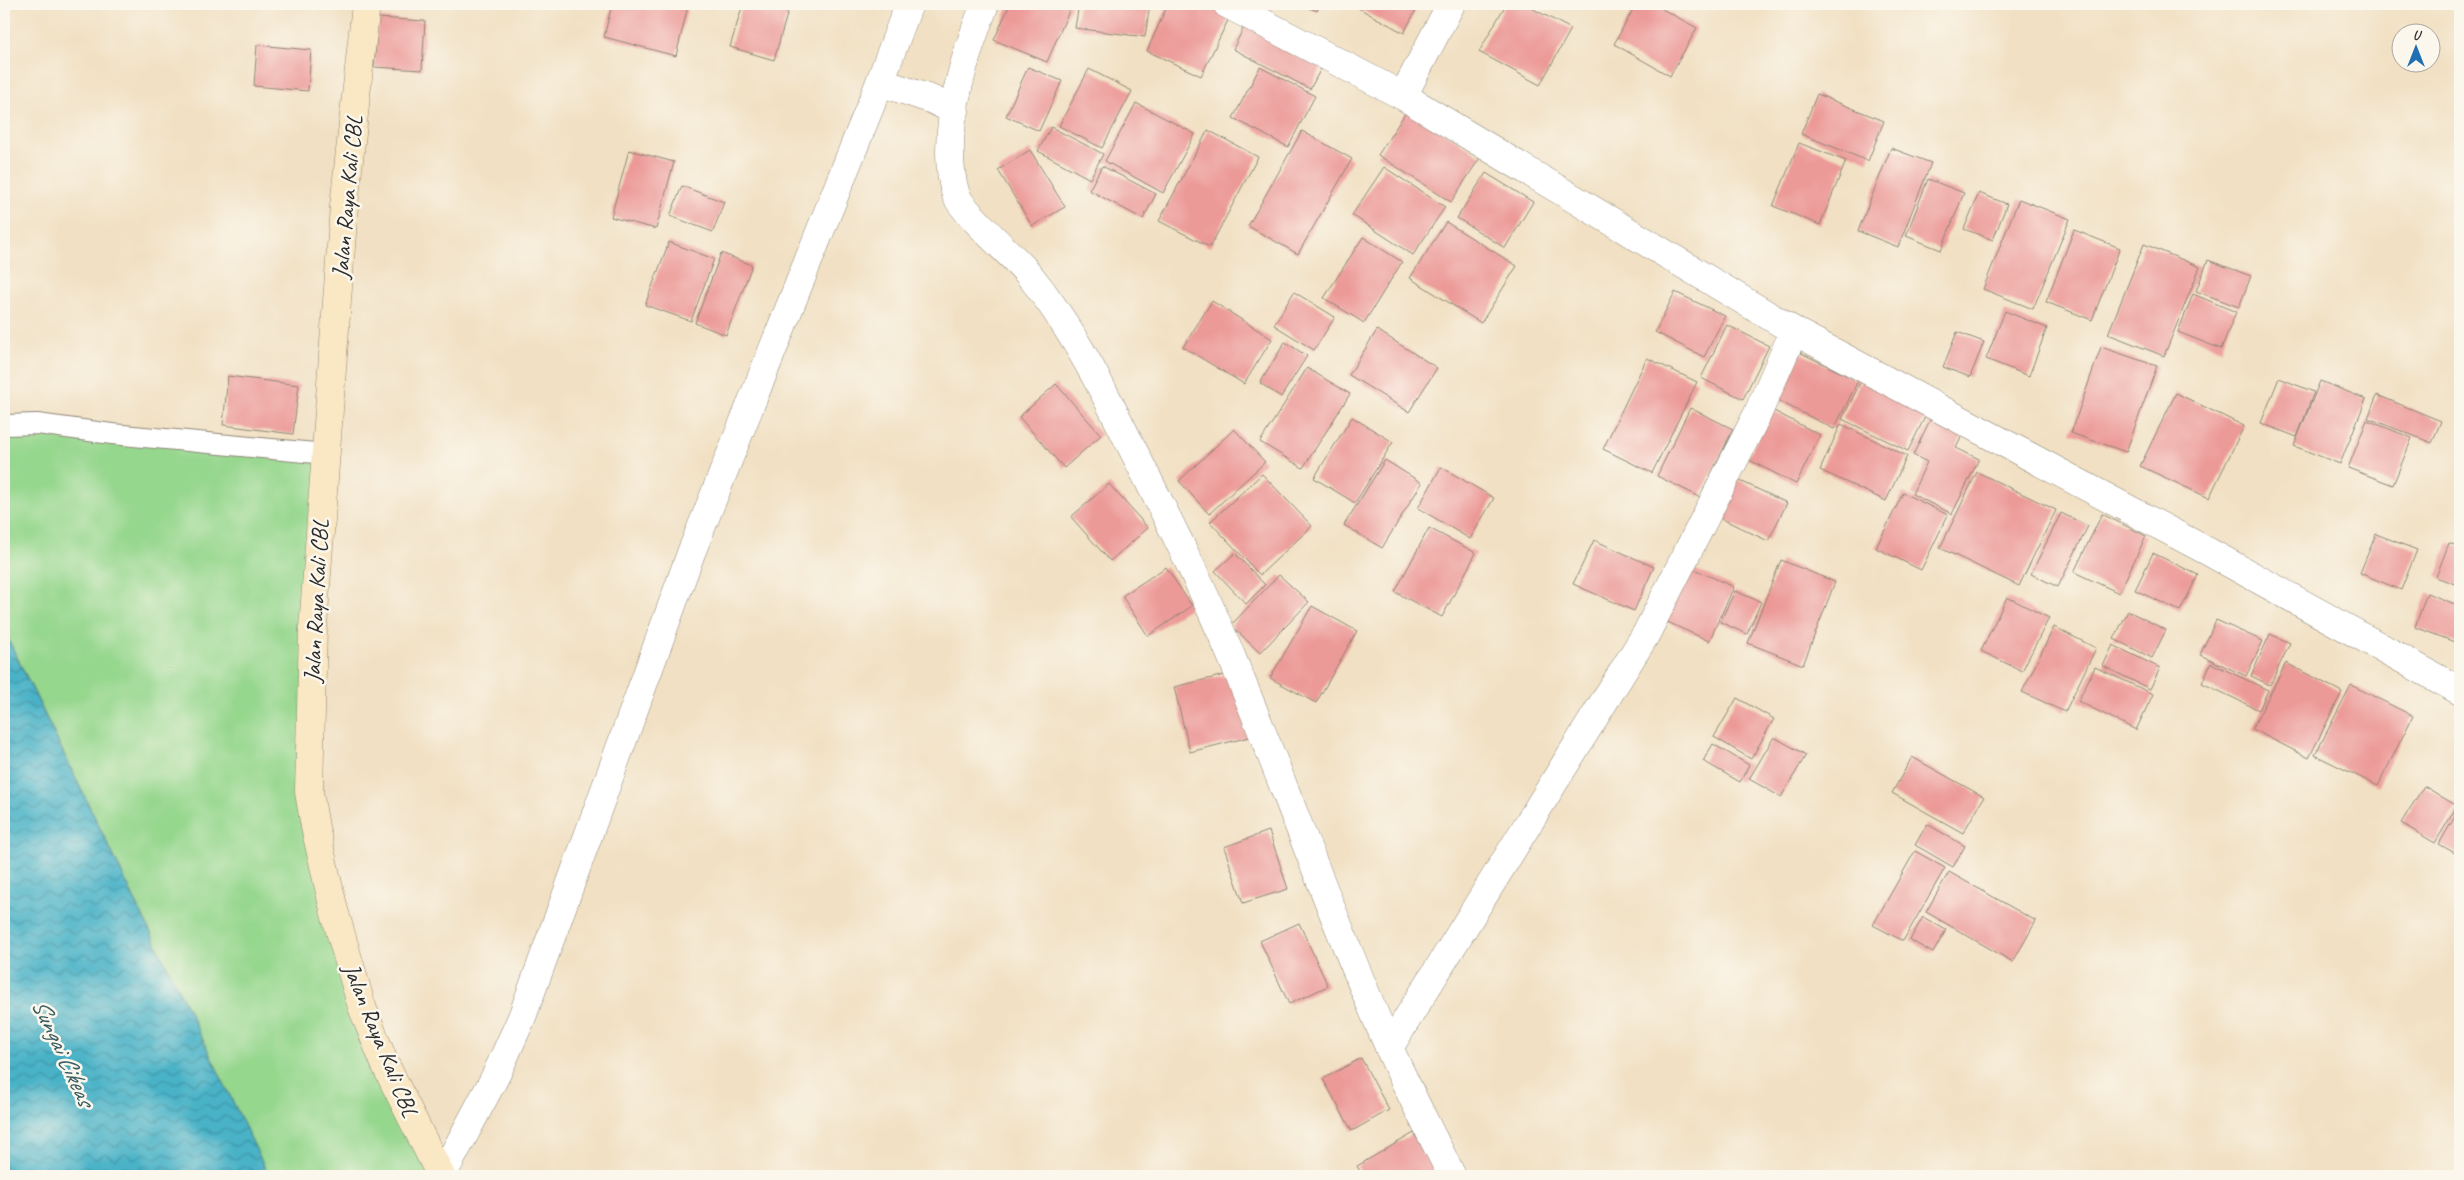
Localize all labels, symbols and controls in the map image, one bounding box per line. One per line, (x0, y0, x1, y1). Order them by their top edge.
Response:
north arrow (2392, 22, 2442, 72)
text: U (2413, 27, 2423, 44)
street label: Jalan Raya Kali CBL (325, 113, 369, 281)
street label: Jalan Raya Kali CBL (297, 518, 335, 684)
street label: Jalan Raya Kali CBL (336, 958, 426, 1122)
water label: Sungai Cikeas (24, 993, 104, 1115)

